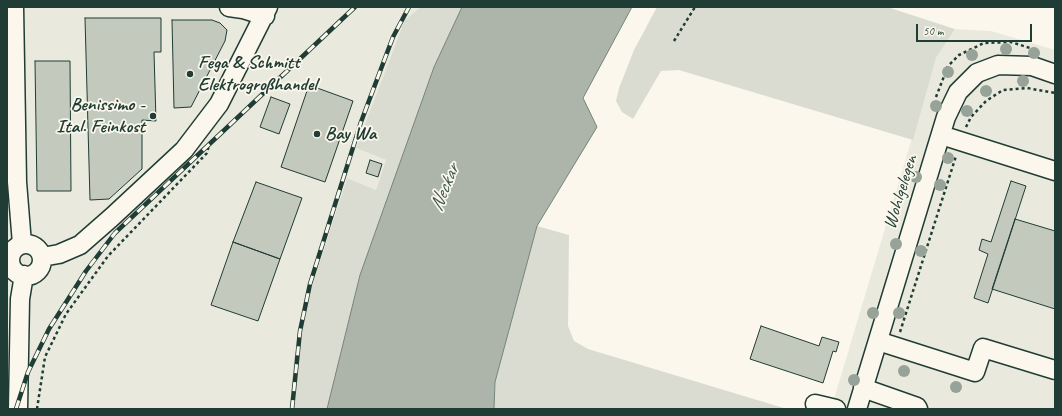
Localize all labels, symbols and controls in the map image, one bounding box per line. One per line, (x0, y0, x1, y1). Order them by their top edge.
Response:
scale bar (918, 16, 1034, 42)
text: 50 m (923, 23, 943, 39)
place label: Fega & Schmitt Elektrogroßhandel (198, 52, 317, 96)
marker: Fega & Schmitt Elektrogroßhandel (185, 69, 195, 79)
place label: Benissimo - Ital. Feinkost (56, 94, 145, 138)
marker: Benissimo - Ital. Feinkost (148, 111, 158, 121)
place label: Bay Wa (325, 123, 376, 145)
marker: Bay Wa (312, 129, 322, 139)
street label: Wohlgelegen (879, 152, 923, 232)
water label: Neckar (425, 161, 465, 215)

